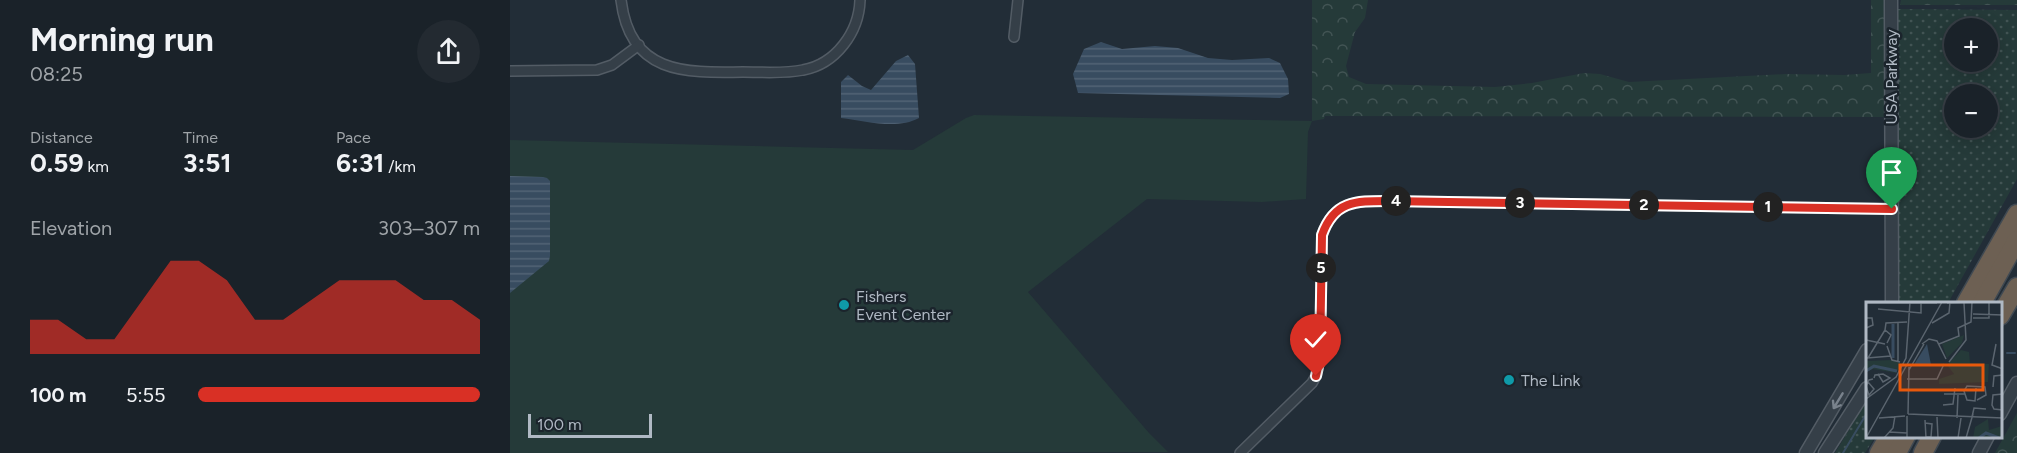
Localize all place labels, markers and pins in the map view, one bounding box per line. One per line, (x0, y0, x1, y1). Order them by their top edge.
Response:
pin (1866, 147, 1917, 209)
pin: 4 (1381, 186, 1411, 216)
pin: 3 (1505, 188, 1535, 218)
pin: 2 (1629, 190, 1659, 220)
pin: 1 (1753, 192, 1783, 222)
pin: 5 (1306, 253, 1336, 283)
place label: Fishers Event Center (856, 287, 951, 324)
marker: Fishers Event Center (837, 298, 851, 312)
pin (1290, 314, 1341, 376)
place label: The Link (1521, 371, 1580, 390)
marker: The Link (1502, 373, 1516, 387)

